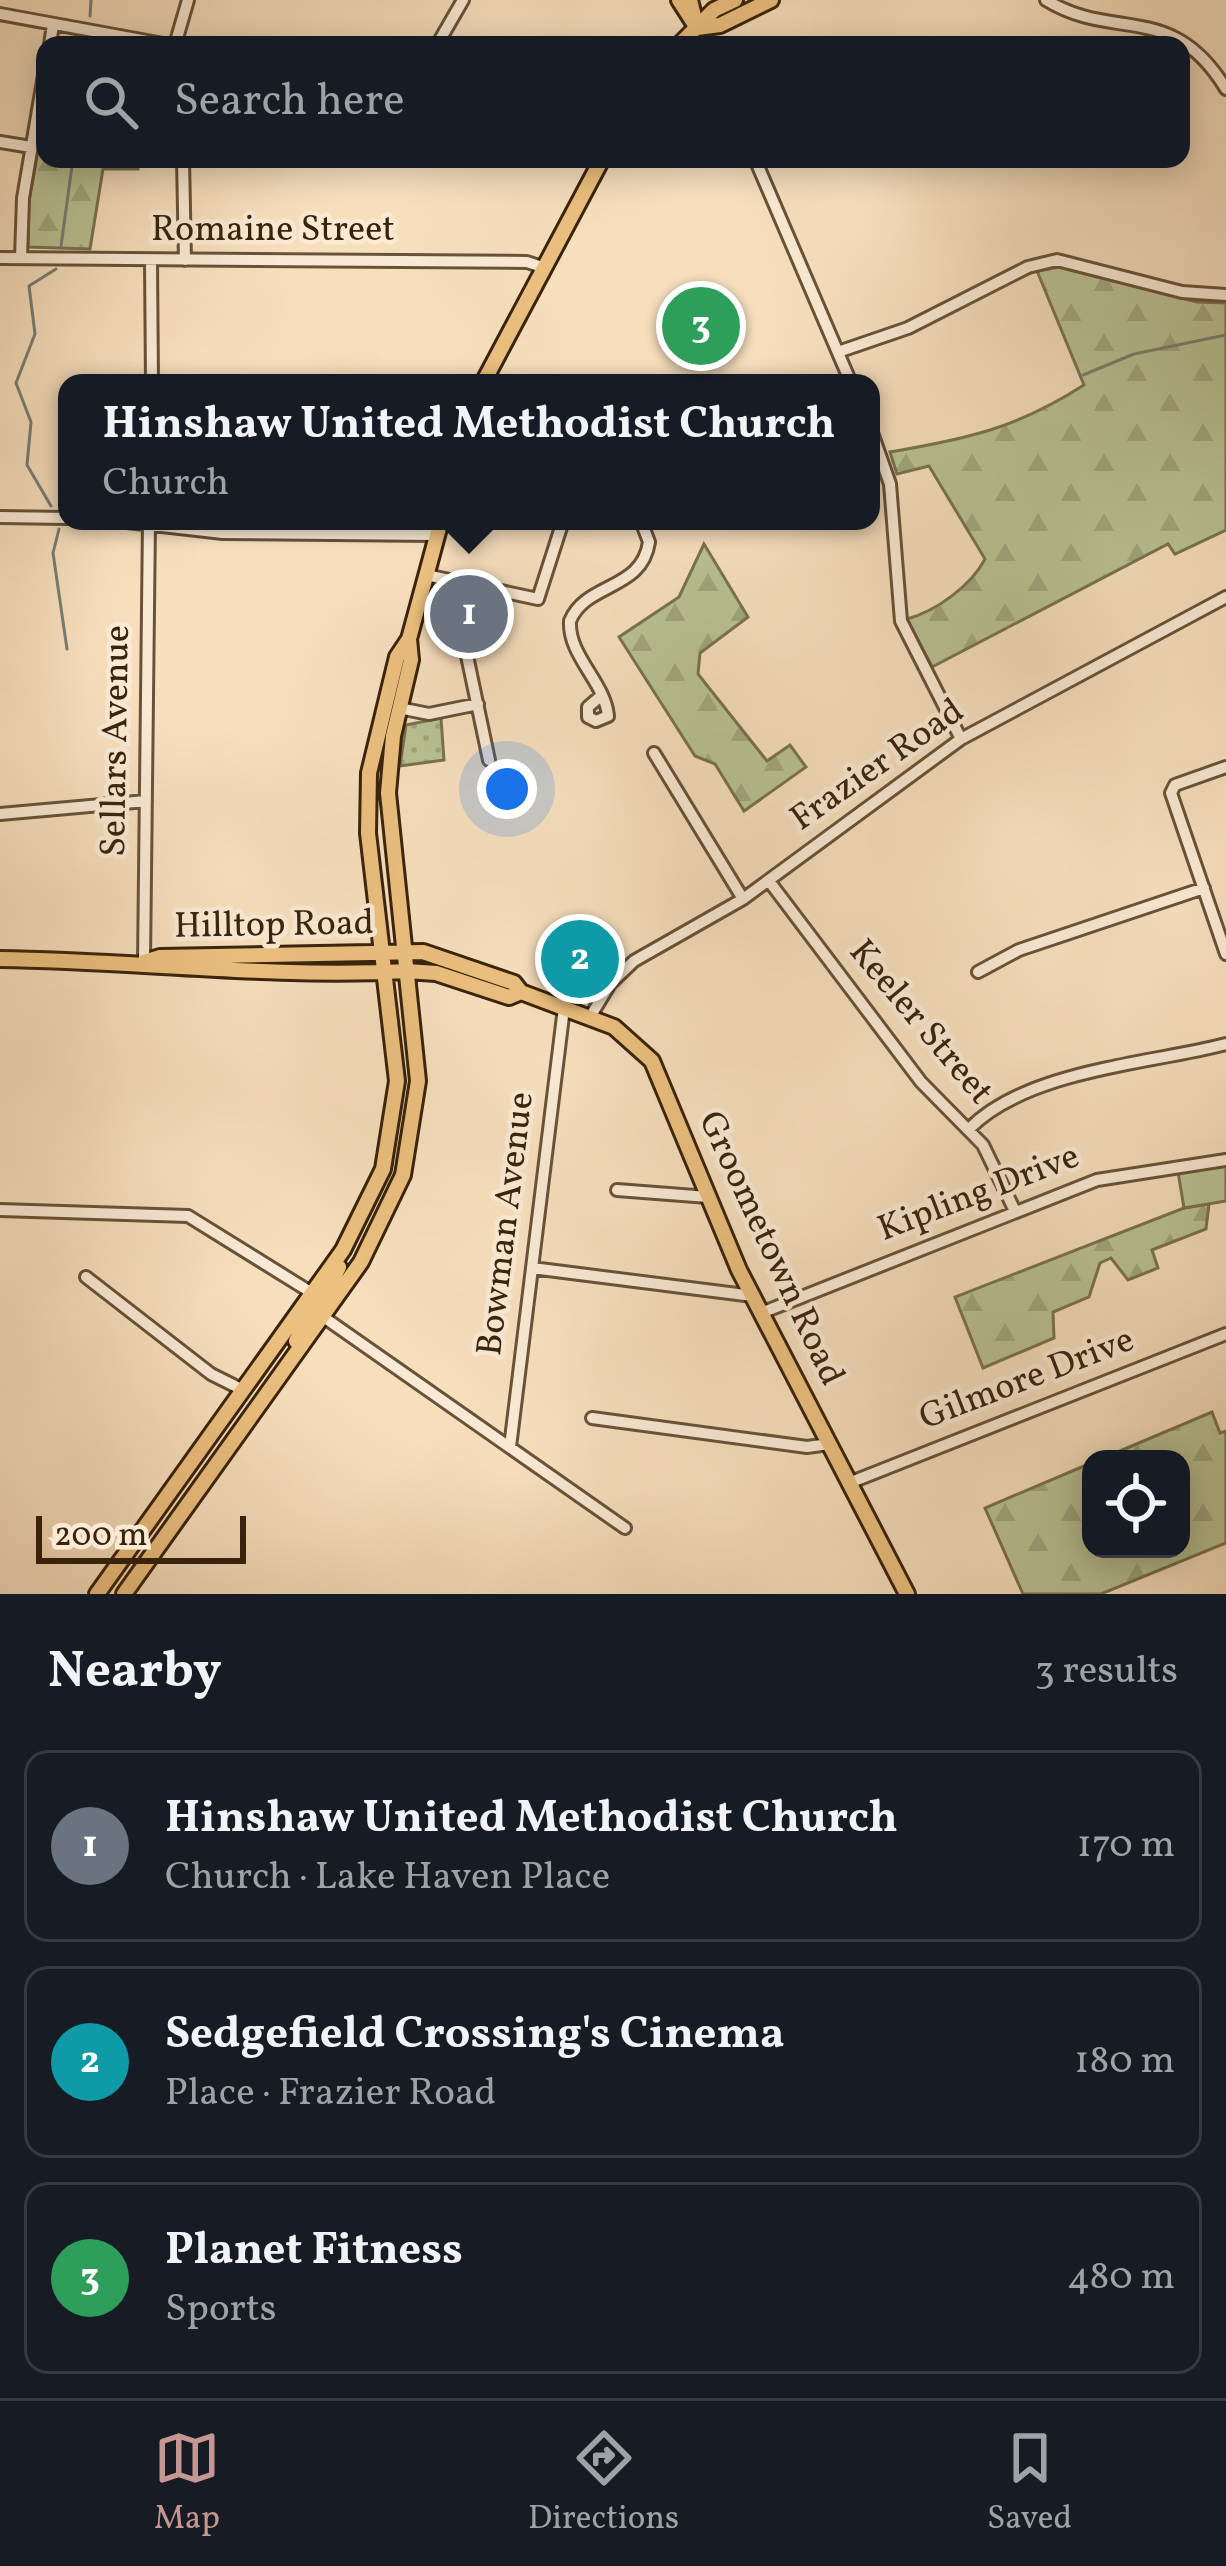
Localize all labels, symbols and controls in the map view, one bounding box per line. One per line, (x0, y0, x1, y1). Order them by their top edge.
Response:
search box (36, 36, 1190, 168)
icon: search (78, 69, 144, 135)
text: Search here (174, 71, 405, 134)
street label: Romaine Street (151, 206, 395, 256)
pin: 3 (662, 281, 740, 371)
popup (58, 374, 880, 530)
text: Hinshaw United Methodist Church (103, 394, 835, 457)
text: Church (103, 457, 229, 511)
pin: 1 (430, 569, 508, 659)
street label: Sellars Avenue (90, 625, 144, 857)
street label: Frazier Road (781, 688, 975, 844)
your location (477, 759, 537, 819)
street label: Hilltop Road (174, 899, 374, 953)
pin: 2 (541, 914, 619, 1004)
street label: Keeler Street (836, 930, 1004, 1116)
street label: Bowman Avenue (466, 1089, 548, 1359)
street label: Groometown Road (684, 1104, 856, 1394)
street label: Kipling Drive (871, 1133, 1087, 1255)
street label: Gilmore Drive (912, 1316, 1142, 1444)
map controls (1082, 1450, 1190, 1558)
button: locate (1082, 1450, 1190, 1558)
scale bar (36, 1510, 246, 1563)
text: 200 m (54, 1514, 148, 1560)
text: Nearby (48, 1637, 222, 1708)
text: 3 results (1035, 1645, 1178, 1699)
text: Hinshaw United Methodist Church (165, 1788, 898, 1851)
text: 1 (82, 1819, 98, 1873)
text: 170 m (1077, 1819, 1175, 1873)
text: Church · Lake Haven Place (165, 1851, 610, 1905)
text: Sedgefield Crossing's Cinema (165, 2004, 785, 2067)
text: 2 (80, 2035, 100, 2089)
text: 180 m (1074, 2035, 1175, 2089)
text: Place · Frazier Road (165, 2067, 496, 2121)
text: Planet Fitness (165, 2220, 463, 2283)
text: 3 (80, 2251, 100, 2305)
text: 480 m (1067, 2251, 1175, 2305)
text: Sports (165, 2283, 276, 2337)
tab: Map (154, 2425, 220, 2543)
tab: Directions (528, 2425, 679, 2543)
tab: Saved (987, 2425, 1072, 2543)

